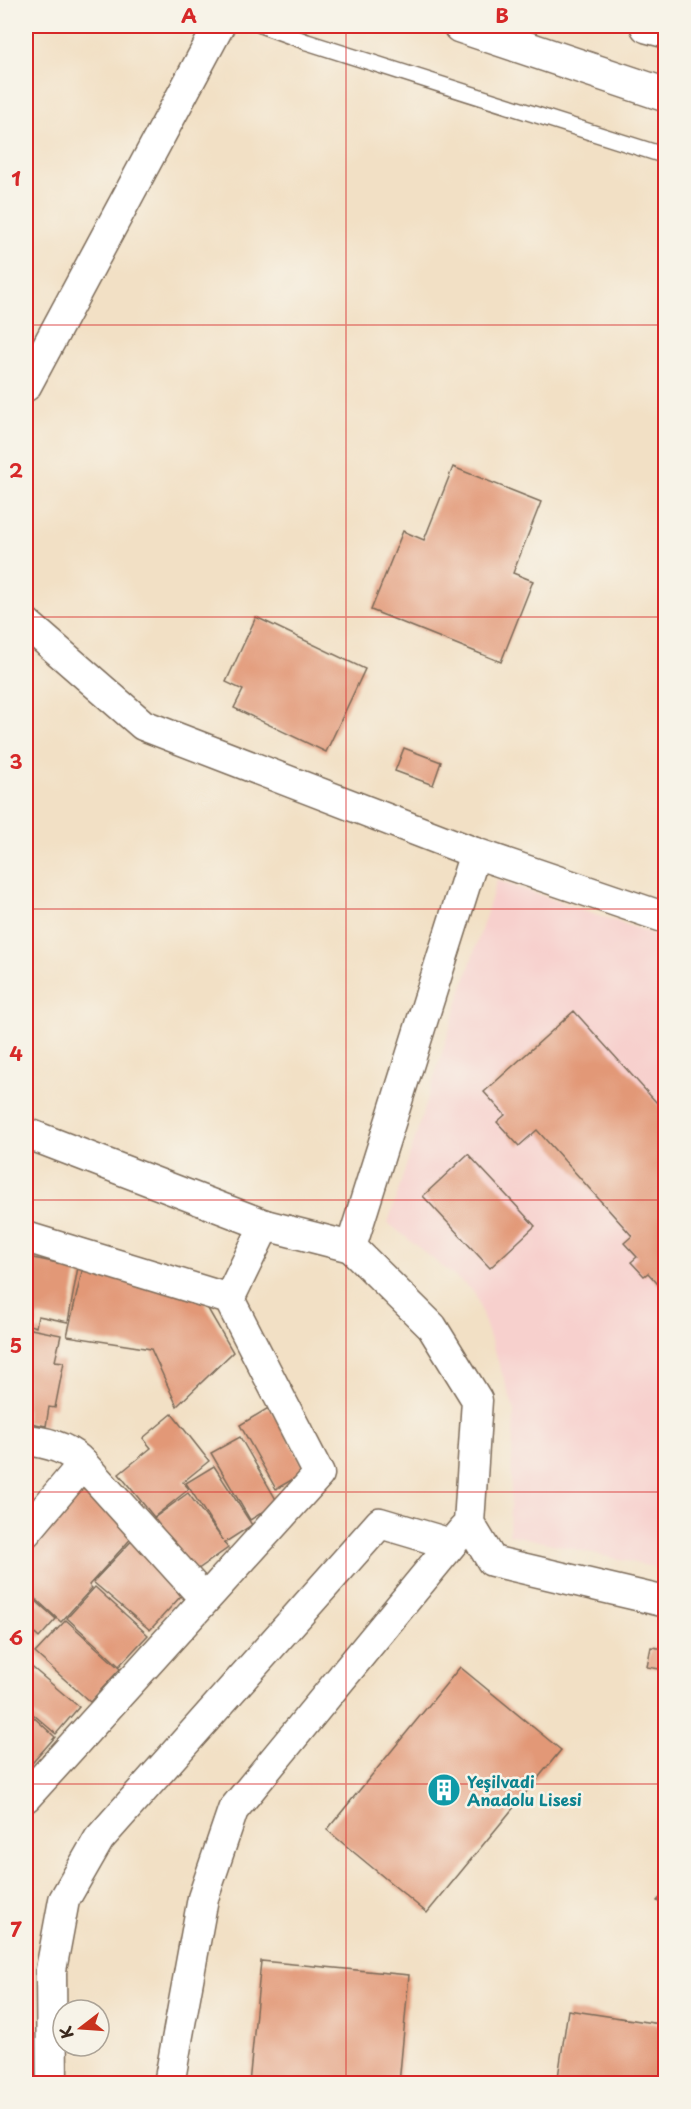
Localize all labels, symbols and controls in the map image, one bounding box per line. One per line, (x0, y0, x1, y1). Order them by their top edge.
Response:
text: A (181, 0, 197, 30)
text: B (495, 0, 509, 30)
text: 1 (11, 163, 21, 193)
text: 2 (9, 455, 23, 485)
text: 3 (9, 746, 23, 776)
text: 4 (9, 1038, 23, 1068)
text: 5 (10, 1330, 22, 1360)
text: 6 (9, 1622, 23, 1652)
place label: Yeşilvadi Anadolu Lisesi (467, 1769, 582, 1811)
building icon: Yeşilvadi Anadolu Lisesi (426, 1772, 462, 1808)
text: 7 (10, 1914, 22, 1944)
north arrow (51, 1998, 111, 2058)
text: K (52, 2023, 79, 2042)

